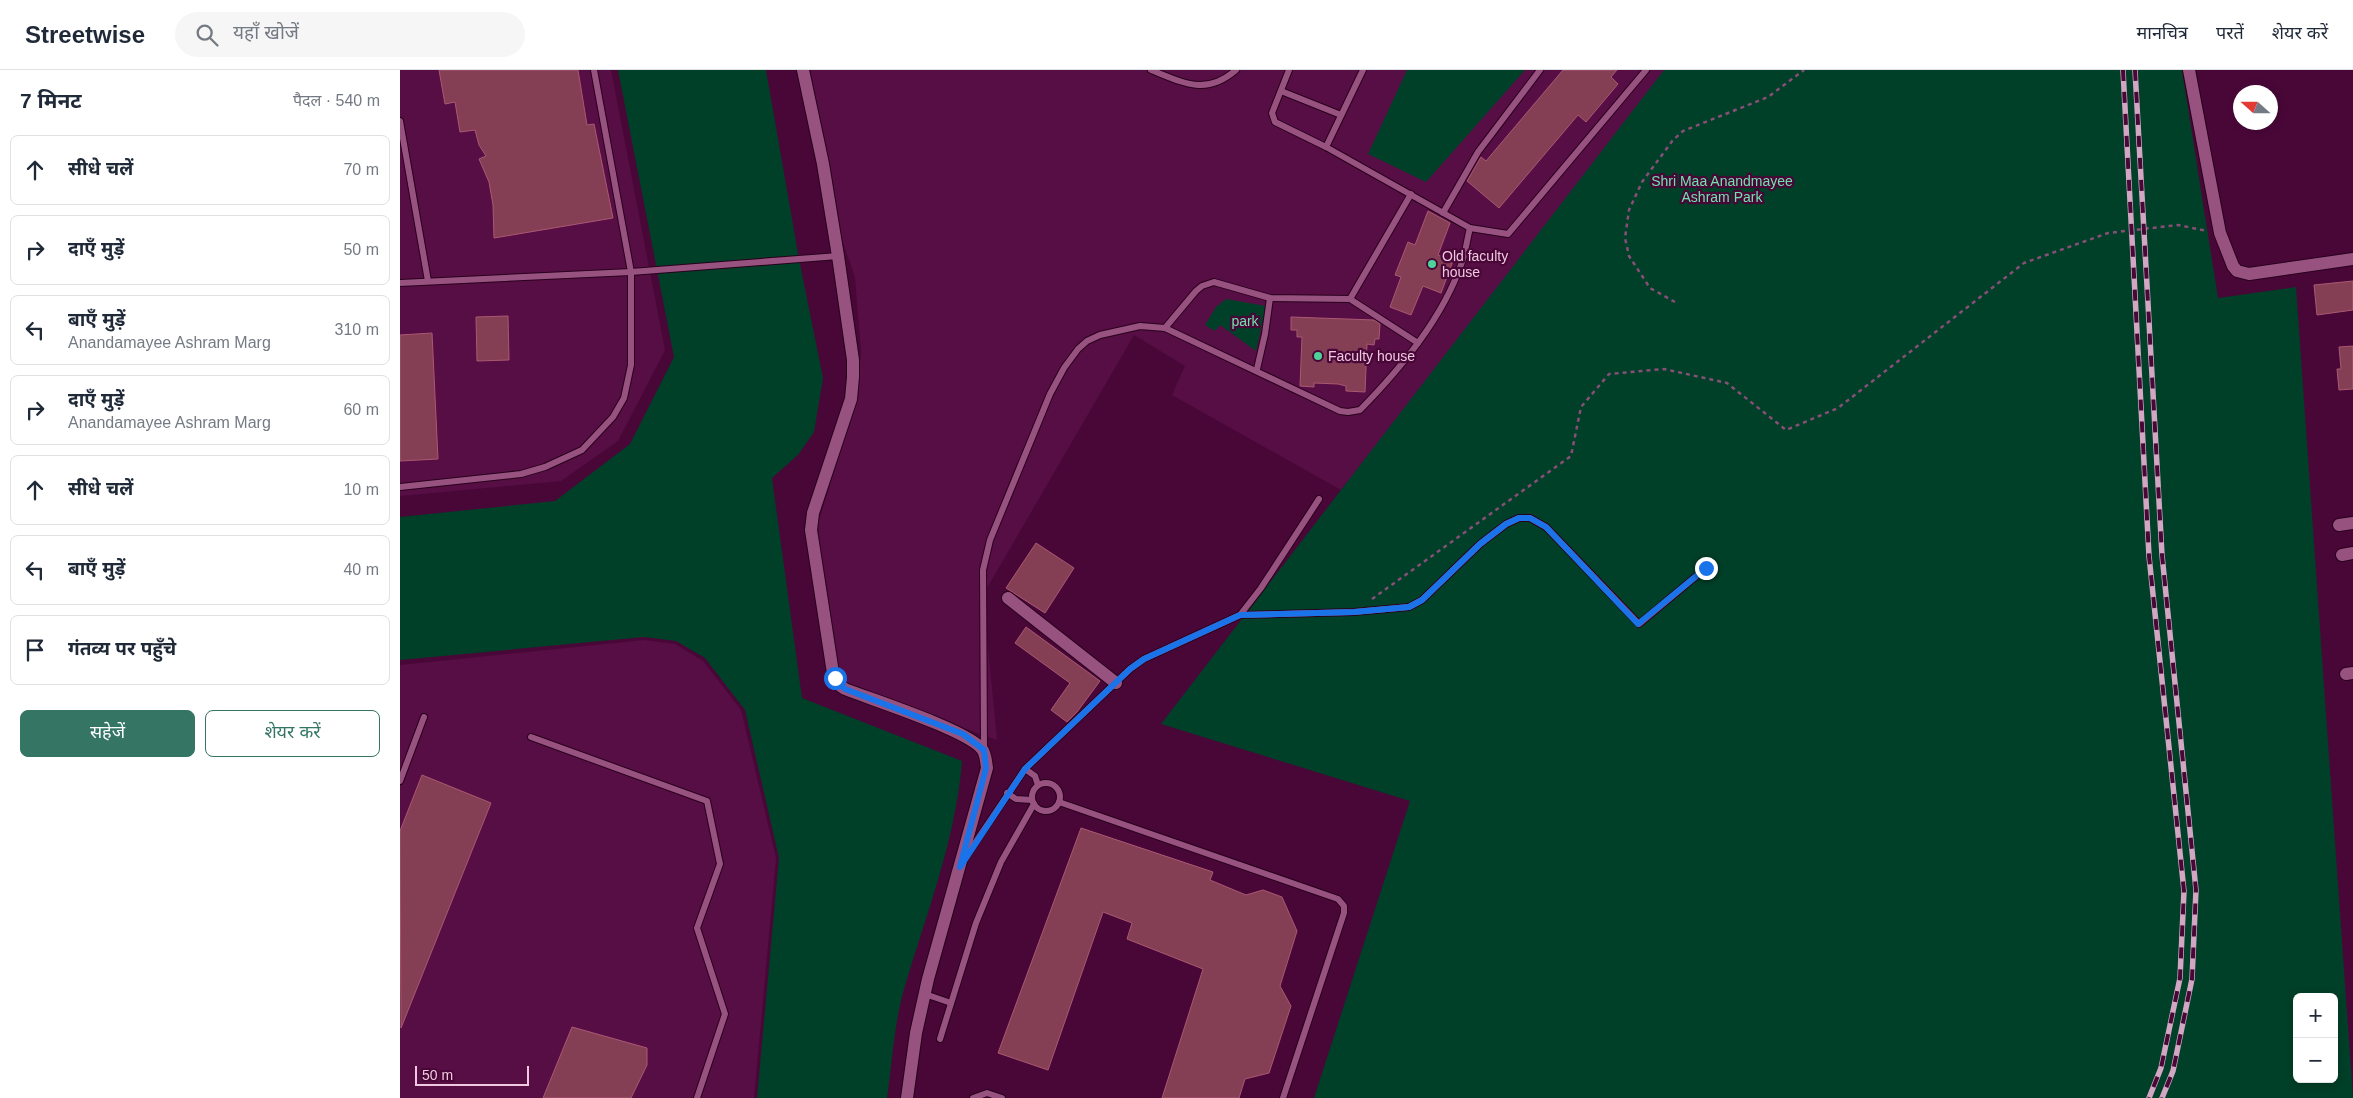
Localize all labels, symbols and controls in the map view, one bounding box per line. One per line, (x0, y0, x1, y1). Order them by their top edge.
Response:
search box (175, 12, 525, 57)
text: Streetwise (25, 21, 145, 48)
icon: search (193, 21, 221, 49)
text: यहाँ खोजें (233, 22, 299, 43)
text: मानचित्र (2136, 23, 2188, 43)
text: परतें (2216, 23, 2244, 43)
text: शेयर करें (2272, 23, 2328, 43)
north arrow (2233, 85, 2278, 130)
text: 7 मिनट (20, 89, 82, 112)
text: पैदल · 540 m (293, 92, 380, 109)
icon: ahead (21, 156, 49, 184)
text: सीधे चलें (68, 158, 133, 179)
text: 70 m (343, 161, 379, 178)
park label: Shri Maa Anandmayee Ashram Park (1651, 173, 1793, 205)
icon: right (21, 236, 49, 264)
text: दाएँ मुड़ें (68, 238, 124, 259)
text: 50 m (343, 241, 379, 258)
place label: Old faculty house (1442, 248, 1508, 280)
marker: Old faculty house (1426, 258, 1438, 270)
text: बाएँ मुड़ें (68, 309, 125, 330)
park label: park (1231, 313, 1260, 329)
icon: left (21, 316, 49, 344)
text: 310 m (335, 321, 379, 338)
text: Anandamayee Ashram Marg (68, 334, 271, 351)
place label: Faculty house (1328, 348, 1415, 364)
marker: Faculty house (1312, 350, 1324, 362)
text: दाएँ मुड़ें (68, 389, 124, 410)
icon: right (21, 396, 49, 424)
text: 60 m (343, 401, 379, 418)
text: Anandamayee Ashram Marg (68, 414, 271, 431)
icon: ahead (21, 476, 49, 504)
text: सीधे चलें (68, 478, 133, 499)
text: 10 m (343, 481, 379, 498)
icon: left (21, 556, 49, 584)
route end (1695, 557, 1718, 580)
text: बाएँ मुड़ें (68, 558, 125, 579)
text: 40 m (343, 561, 379, 578)
icon: arrive (21, 636, 49, 664)
text: गंतव्य पर पहुँचे (68, 638, 176, 659)
route start (824, 667, 847, 690)
button: सहेजें (20, 710, 195, 757)
button: शेयर करें (205, 710, 380, 757)
map controls (2293, 993, 2338, 1083)
button: + (2293, 993, 2338, 1038)
button: − (2293, 1038, 2338, 1083)
scale bar (415, 1063, 529, 1086)
text: 50 m (422, 1067, 453, 1083)

